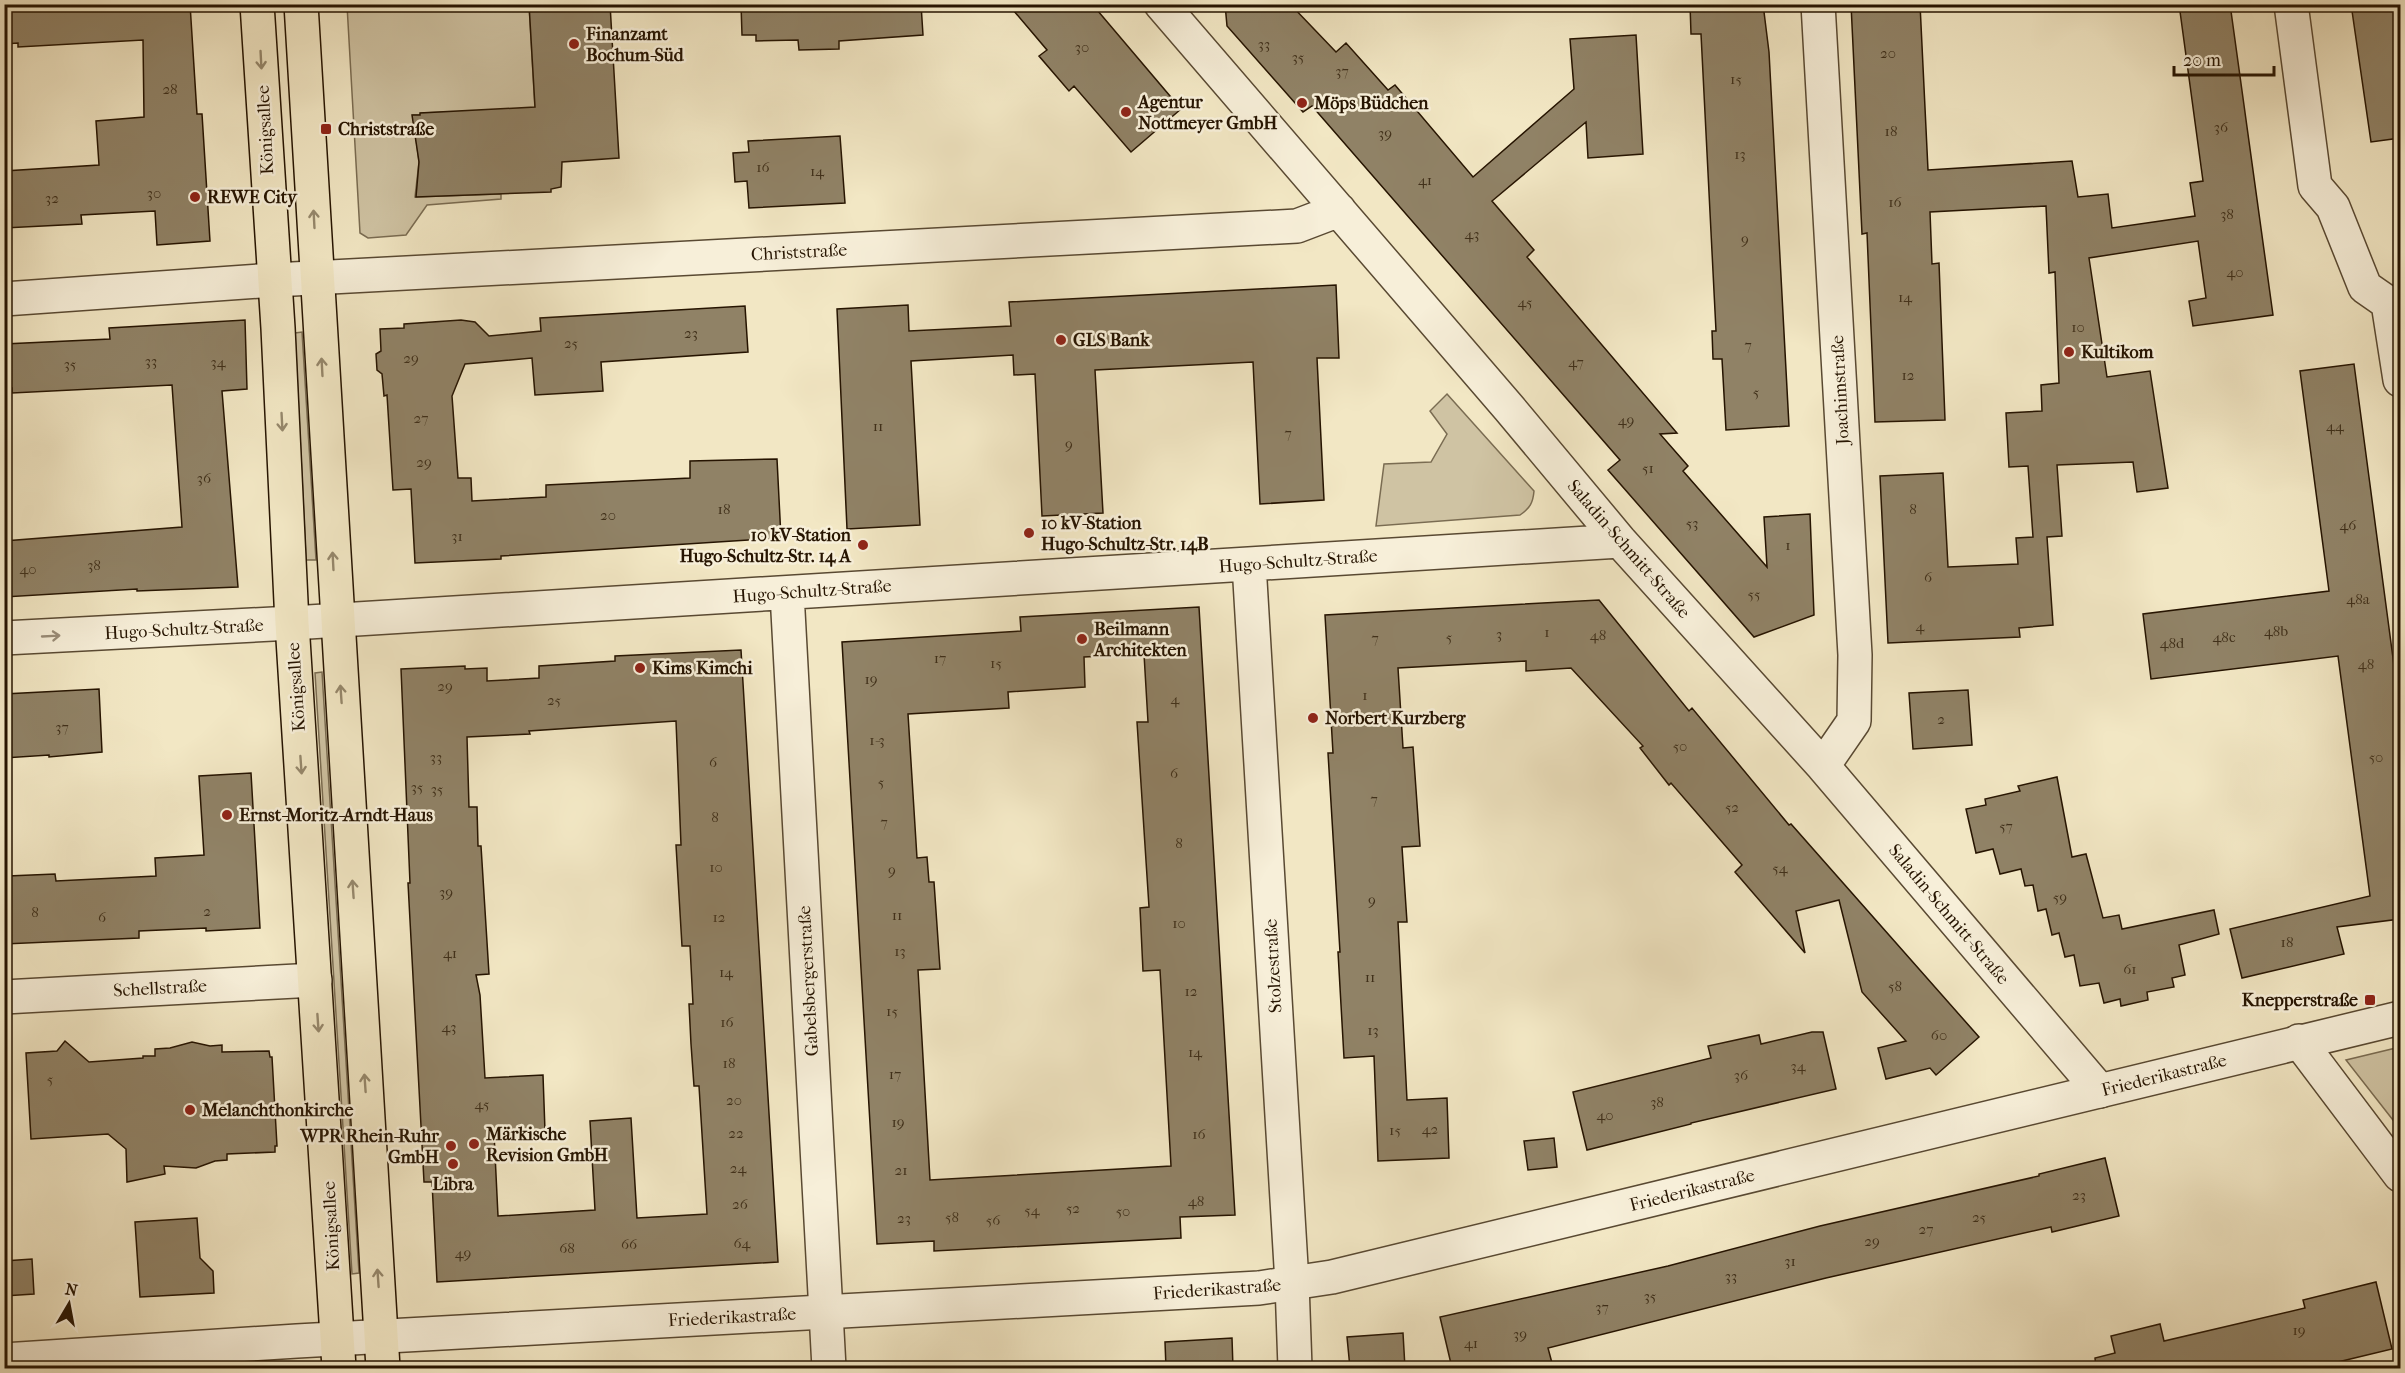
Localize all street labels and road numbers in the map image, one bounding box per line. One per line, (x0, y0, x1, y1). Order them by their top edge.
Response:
street label: Königsallee (253, 85, 278, 175)
street label: Christstraße (750, 239, 848, 265)
street label: Joachimstraße (1827, 334, 1854, 447)
street label: Saladin-Schmitt-Straße (1563, 476, 1695, 623)
street label: Hugo-Schultz-Straße (1218, 545, 1378, 578)
street label: Hugo-Schultz-Straße (732, 575, 892, 608)
street label: Hugo-Schultz-Straße (104, 615, 264, 644)
street label: Königsallee (283, 641, 310, 732)
street label: Saladin-Schmitt-Straße (1884, 840, 2013, 989)
street label: Gabelsbergerstraße (794, 905, 823, 1057)
street label: Stolzestraße (1261, 918, 1286, 1014)
street label: Schellstraße (113, 976, 208, 1001)
street label: Friederikastraße (2099, 1050, 2229, 1101)
street label: Friederikastraße (1627, 1165, 1757, 1216)
street label: Königsallee (319, 1181, 344, 1271)
street label: Friederikastraße (1152, 1275, 1282, 1304)
street label: Friederikastraße (667, 1304, 797, 1331)

